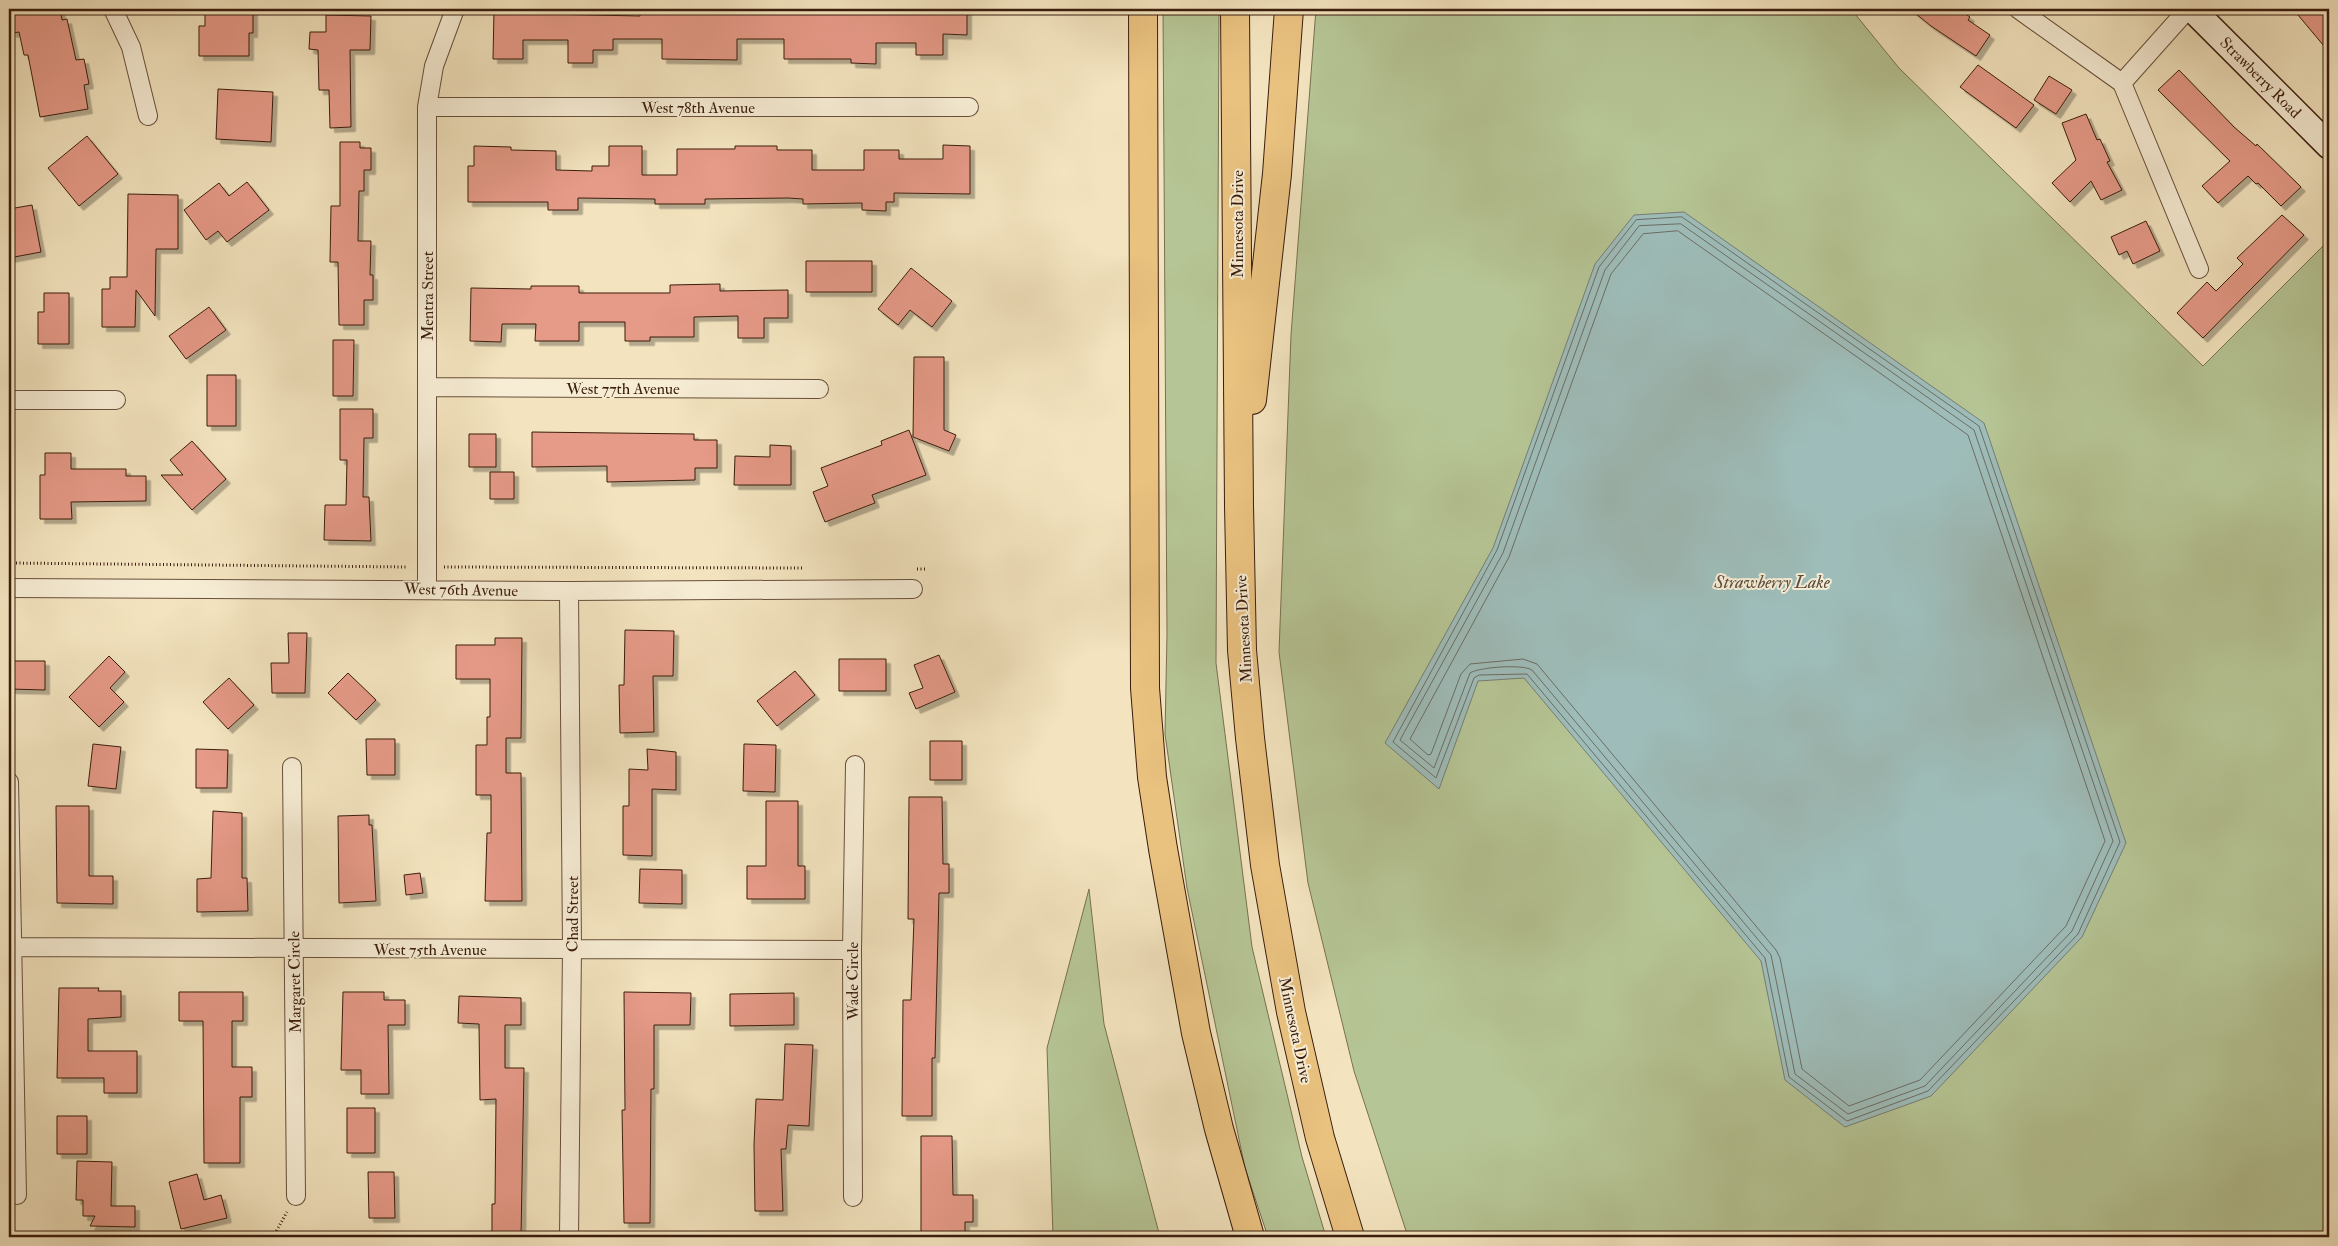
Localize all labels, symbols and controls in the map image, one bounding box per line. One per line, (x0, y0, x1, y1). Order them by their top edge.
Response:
street label: Strawberry Road (2216, 33, 2305, 123)
street label: West 78th Avenue (640, 98, 755, 118)
street label: Minnesota Drive (1228, 170, 1248, 278)
street label: Mentra Street (418, 251, 438, 341)
street label: West 77th Avenue (565, 379, 680, 399)
water label: Strawberry Lake (1713, 571, 1831, 594)
street label: Minnesota Drive (1231, 574, 1257, 683)
street label: West 76th Avenue (403, 579, 519, 601)
street label: Chad Street (563, 876, 583, 952)
street label: Margaret Circle (284, 930, 306, 1033)
street label: West 75th Avenue (372, 940, 487, 960)
street label: Wade Circle (843, 942, 863, 1021)
street label: Minnesota Drive (1274, 975, 1316, 1085)

